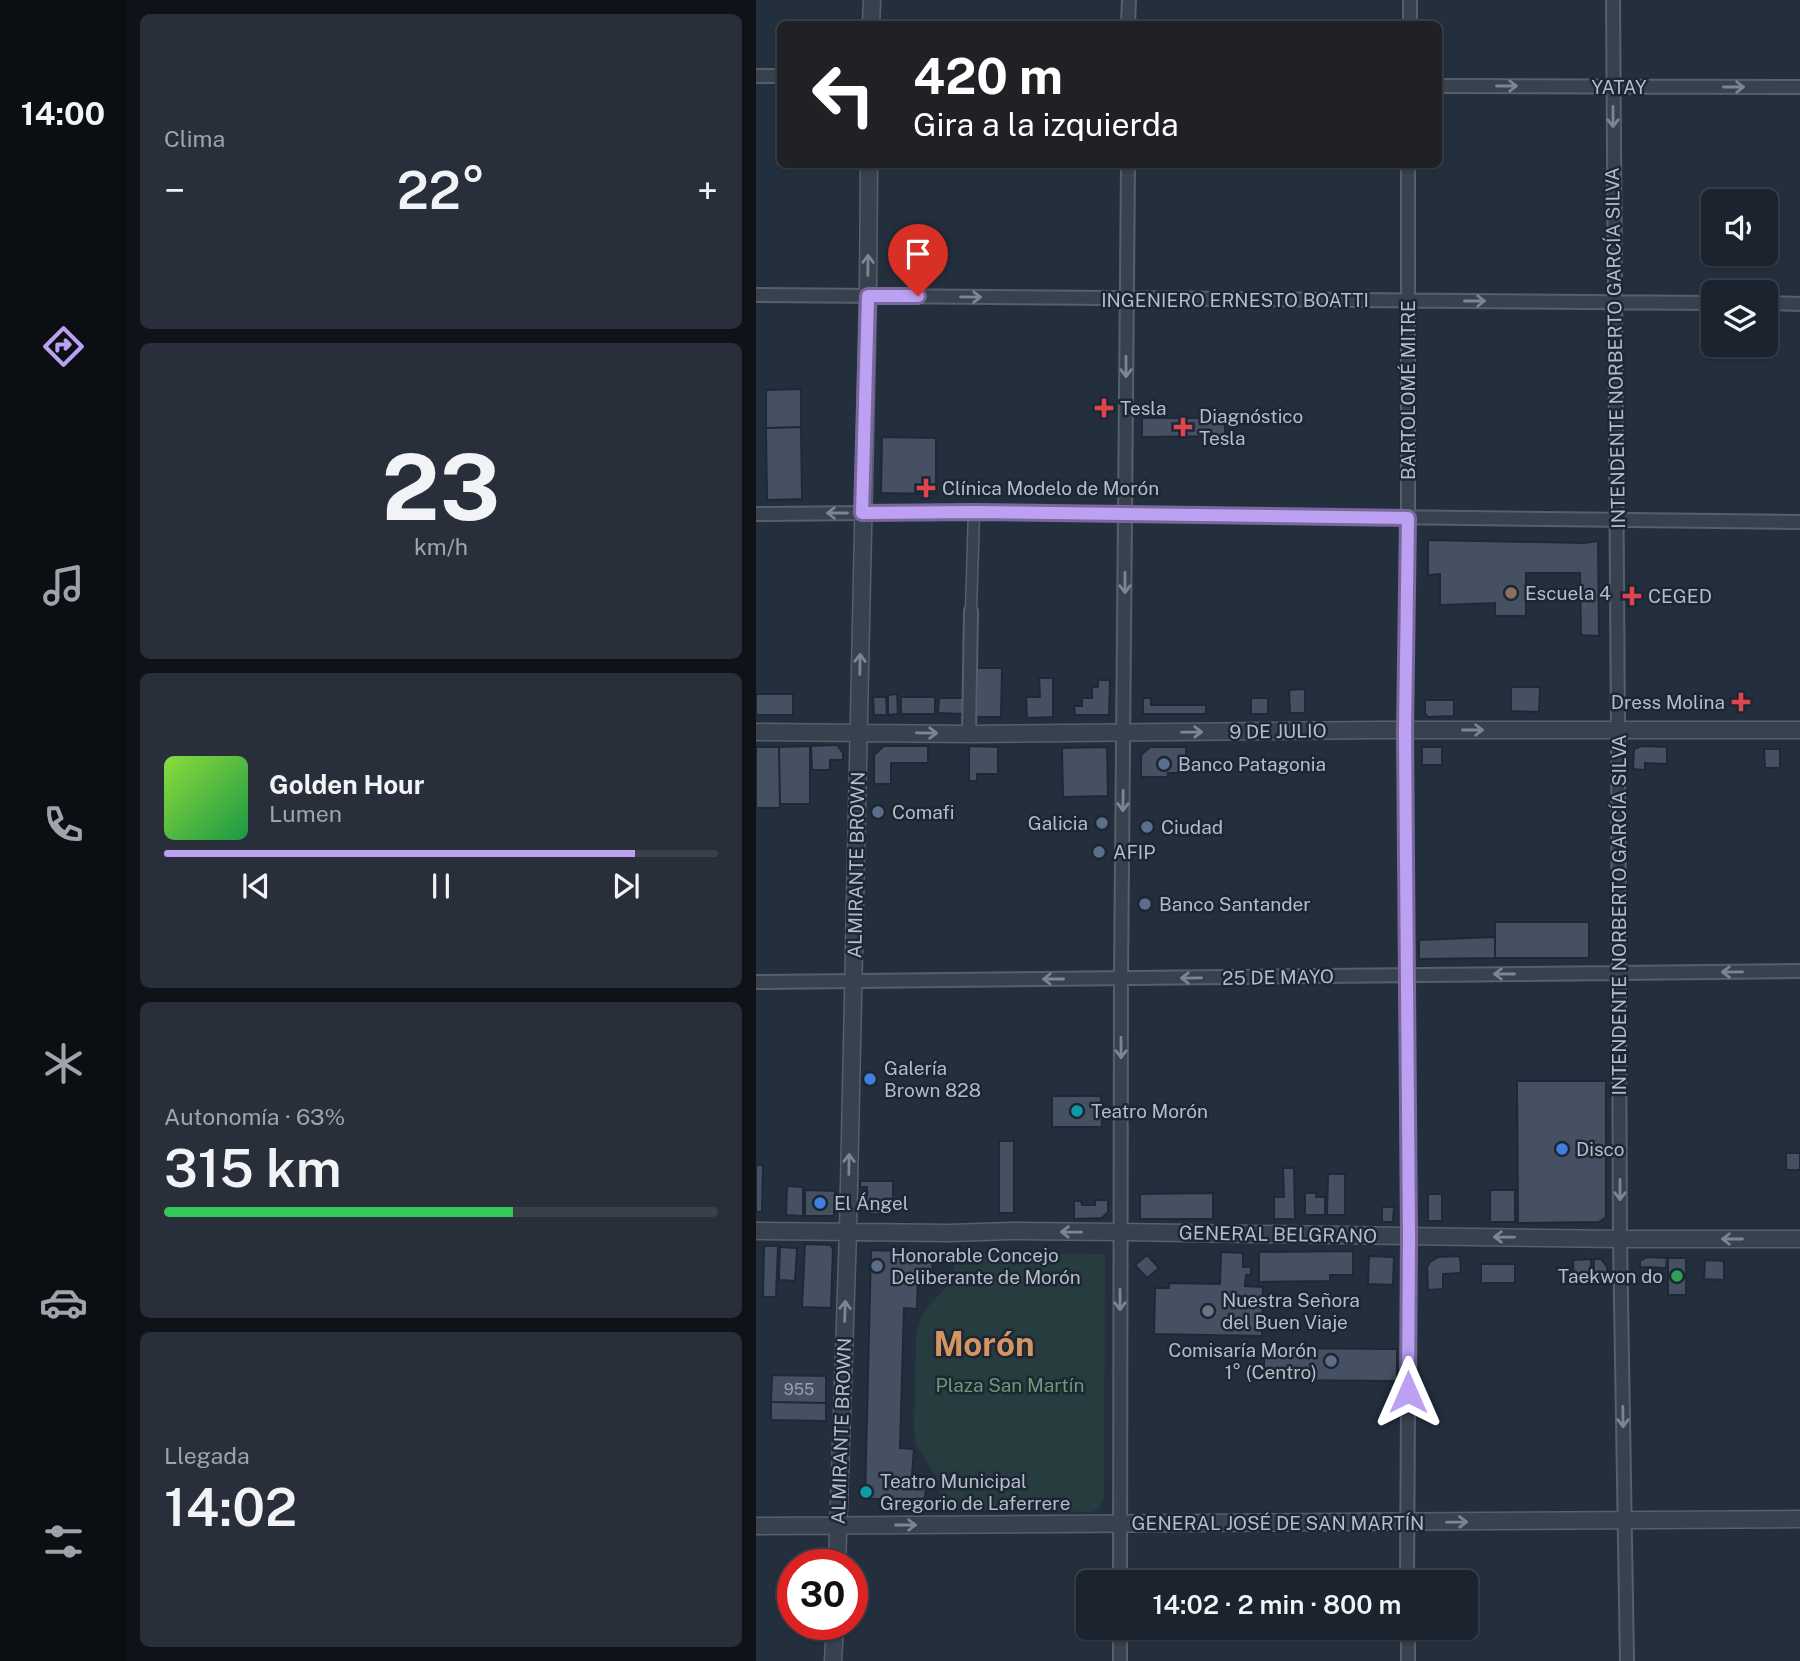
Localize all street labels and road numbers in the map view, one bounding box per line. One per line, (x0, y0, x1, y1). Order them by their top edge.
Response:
street label: YATAY (1591, 76, 1647, 98)
street label: INTENDENTE NORBERTO GARCÍA SILVA (1601, 167, 1629, 529)
street label: INGENIERO ERNESTO BOATTI (1101, 289, 1369, 311)
street label: BARTOLOMÉ MITRE (1397, 300, 1419, 480)
street label: 9 DE JULIO (1229, 719, 1327, 743)
street label: INTENDENTE NORBERTO GARCÍA SILVA (1608, 734, 1630, 1096)
street label: ALMIRANTE BROWN (843, 771, 869, 959)
street label: 25 DE MAYO (1222, 965, 1334, 989)
street label: GENERAL BELGRANO (1179, 1221, 1377, 1247)
street label: ALMIRANTE BROWN (827, 1337, 855, 1525)
street label: GENERAL JOSÉ DE SAN MARTÍN (1132, 1512, 1424, 1534)

